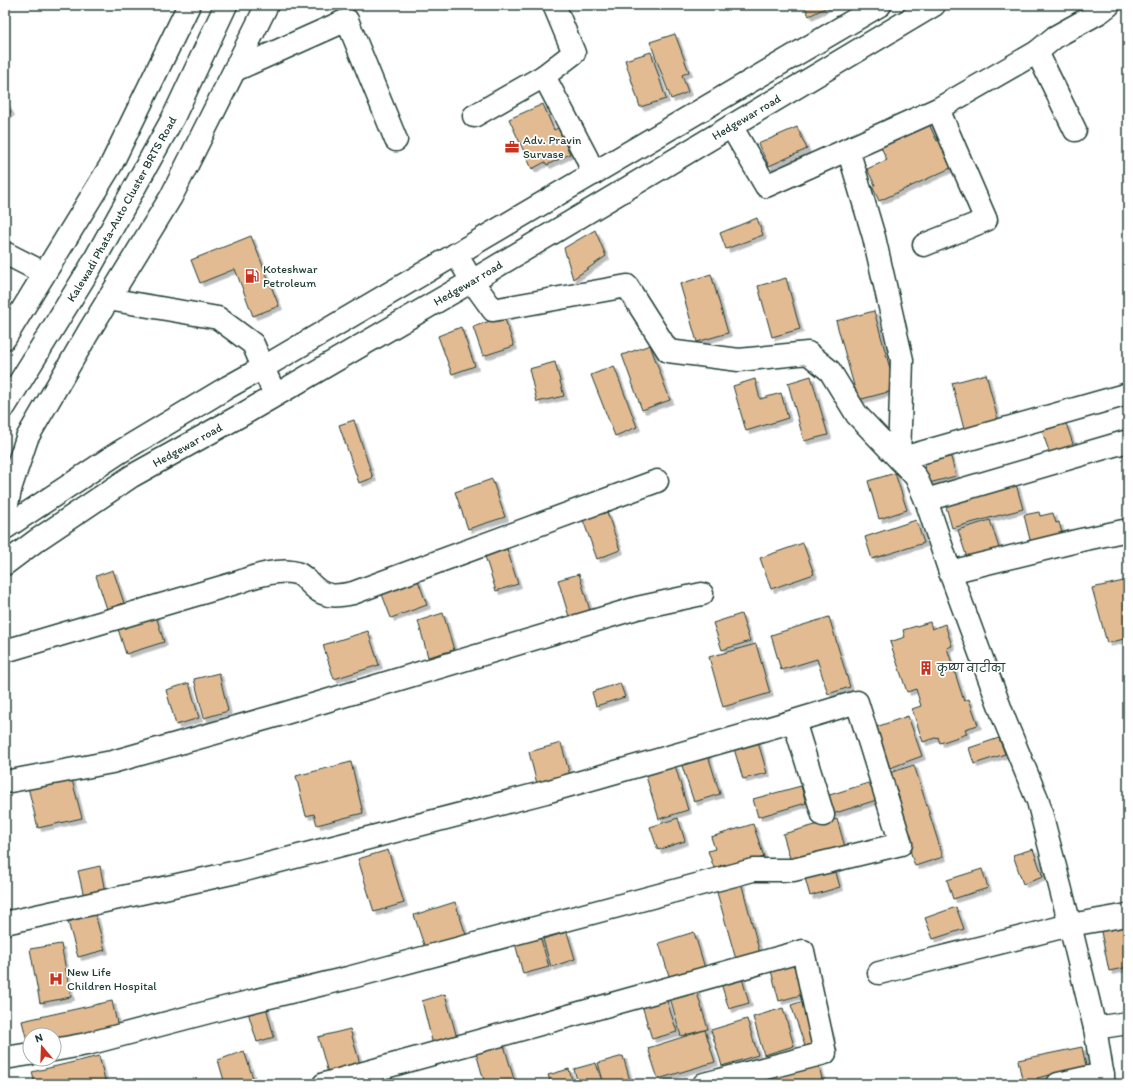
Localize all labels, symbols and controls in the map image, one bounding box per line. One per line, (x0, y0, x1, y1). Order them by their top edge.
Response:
street label: Hedgewar road (709, 91, 784, 143)
street label: Kalewadi Phata-Auto Cluster BRTS Road (64, 114, 180, 304)
place label: Adv. Pravin Survase (523, 133, 582, 161)
office icon: Adv. Pravin Survase (504, 139, 520, 155)
street label: Hedgewar road (431, 257, 505, 309)
place label: Koteshwar Petroleum (263, 262, 318, 290)
fuel station icon: Koteshwar Petroleum (244, 268, 260, 284)
street label: Hedgewar road (150, 420, 225, 470)
place label: कृष्ण वाटीका (936, 659, 1006, 676)
building icon: कृष्ण वाटीका (918, 660, 934, 676)
place label: New Life Children Hospital (67, 965, 157, 993)
hospital icon: New Life Children Hospital (48, 971, 64, 987)
north arrow (22, 1027, 62, 1067)
text: N (33, 1031, 45, 1045)

